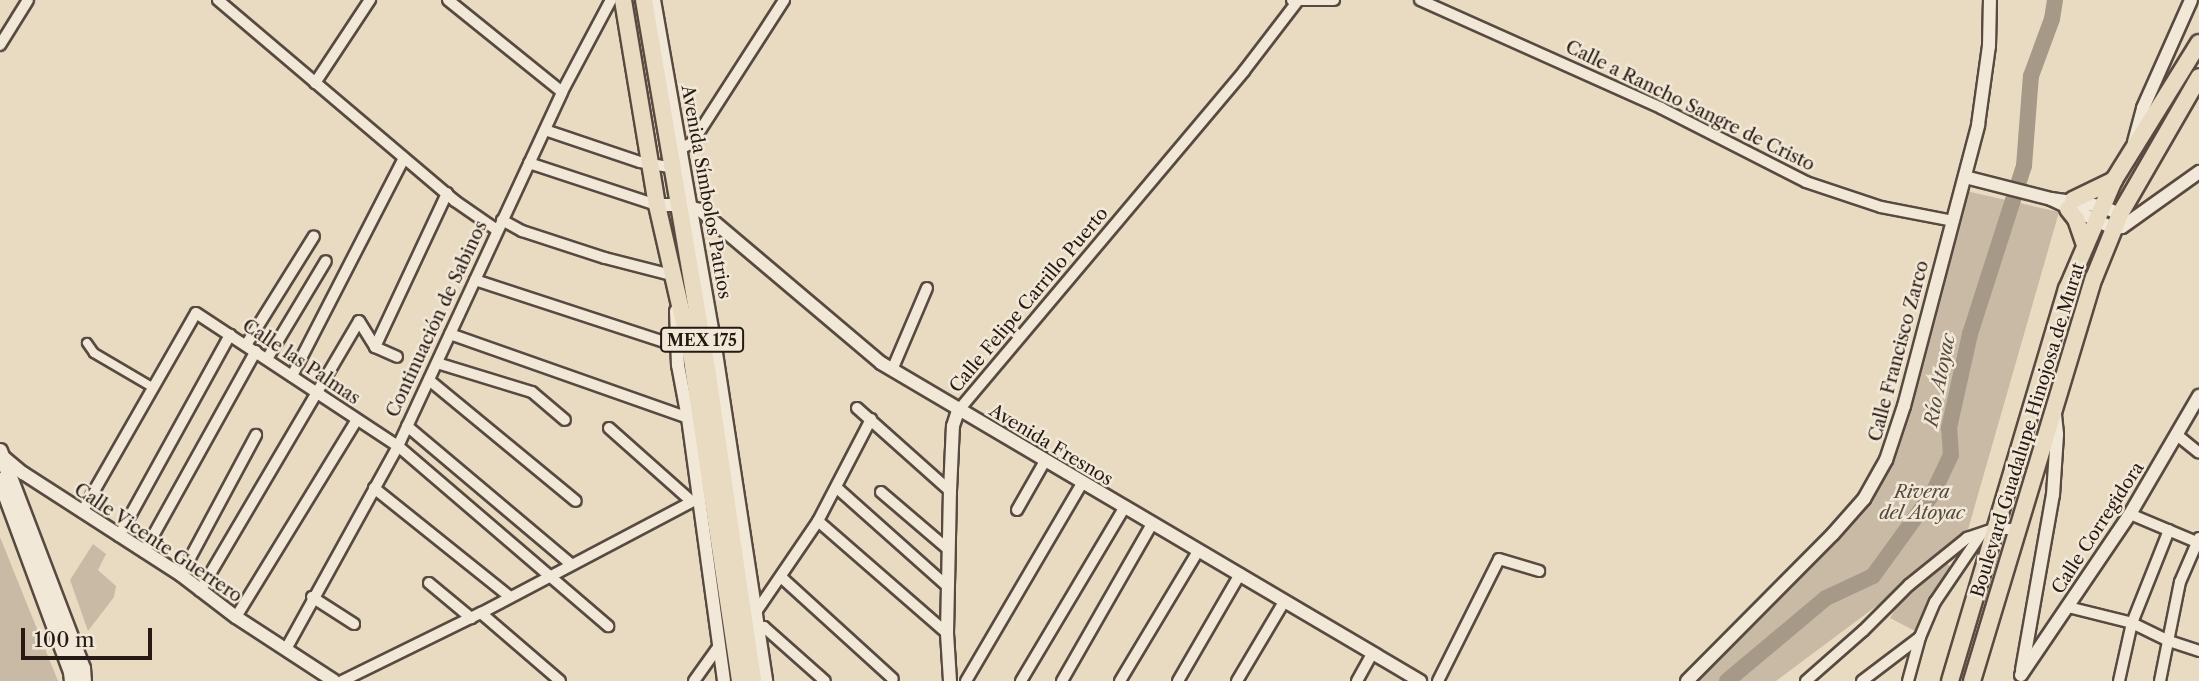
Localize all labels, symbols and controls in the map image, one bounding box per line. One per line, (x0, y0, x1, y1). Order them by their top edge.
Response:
street label: Calle a Rancho Sangre de Cristo (1562, 36, 1818, 176)
street label: Avenida Símbolos Patrios (677, 83, 735, 301)
street label: Calle Felipe Carrillo Puerto (945, 203, 1113, 397)
street label: Continuación de Sabinos (382, 217, 492, 421)
street label: Calle Francisco Zarco (1864, 258, 1934, 444)
street label: Boulevard Guadalupe Hinojosa de Murat (1967, 260, 2089, 600)
street label: Calle las Palmas (238, 315, 364, 409)
road number: MEX 175 (658, 328, 746, 352)
water label: Río Atoyac (1920, 332, 1960, 428)
street label: Avenida Fresnos (985, 400, 1117, 490)
street label: Calle Corregidora (2047, 458, 2149, 598)
street label: Calle Vicente Guerrero (70, 479, 246, 607)
park label: Rivera del Atoyac (1879, 482, 1965, 524)
scale bar (24, 614, 156, 658)
text: 100 m (34, 627, 95, 652)

